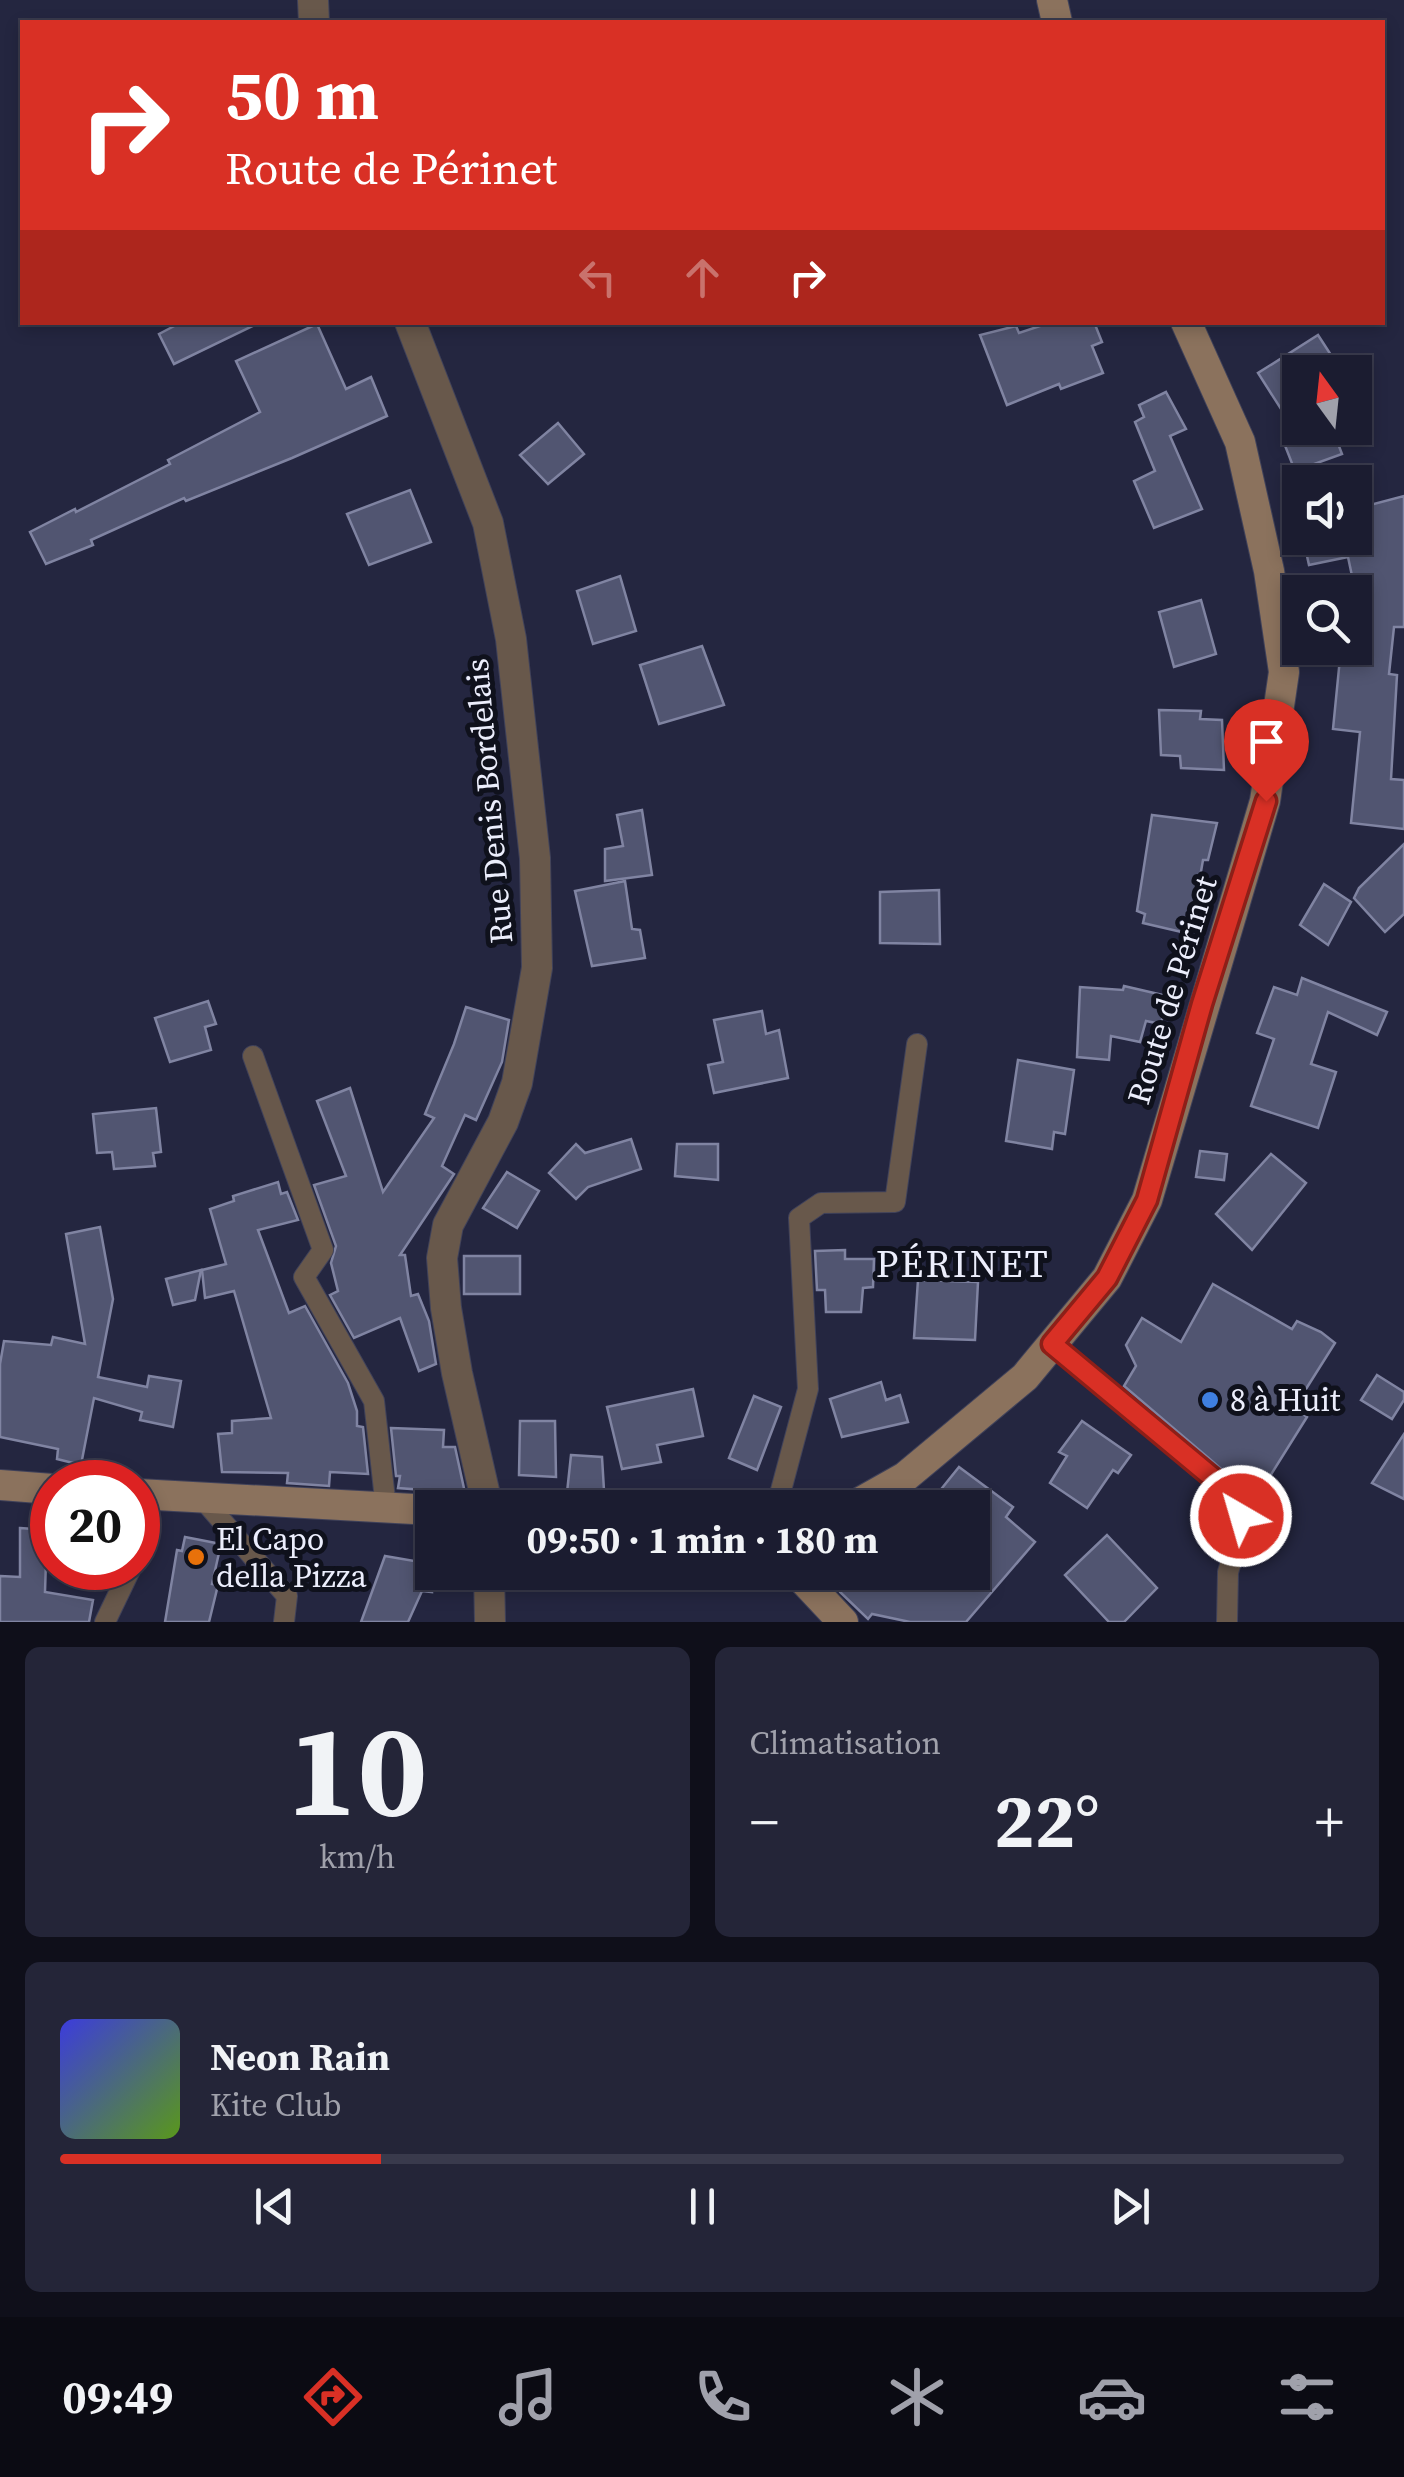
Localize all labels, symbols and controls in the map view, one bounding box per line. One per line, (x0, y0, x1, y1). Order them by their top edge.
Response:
text: 50 m (225, 46, 379, 142)
icon: right (60, 60, 190, 190)
text: Route de Périnet (225, 137, 557, 199)
icon: left (570, 250, 625, 305)
icon: ahead (675, 250, 730, 305)
icon: right (780, 250, 835, 305)
north arrow (1282, 355, 1372, 445)
map controls (1282, 355, 1372, 665)
button: sound (1282, 465, 1372, 555)
button: search (1282, 575, 1372, 665)
street label: Rue Denis Bordelais (455, 657, 523, 945)
pin (1224, 699, 1309, 802)
icon: arrive (1239, 714, 1294, 769)
street label: Route de Périnet (1116, 870, 1228, 1109)
district label: PÉRINET (876, 1238, 1050, 1290)
place label: 8 à Huit (1230, 1378, 1341, 1422)
marker: 8 à Huit (1199, 1389, 1221, 1411)
speed limit sign: 20 (30, 1460, 160, 1590)
position arrow (1189, 1464, 1293, 1568)
text: 09:50 · 1 min · 180 m (526, 1514, 879, 1566)
place label: El Capo della Pizza (216, 1517, 368, 1598)
marker: El Capo della Pizza (185, 1546, 207, 1568)
text: 10 (287, 1680, 428, 1859)
text: Climatisation (750, 1721, 941, 1765)
text: 22° (994, 1769, 1100, 1872)
text: − (750, 1784, 779, 1859)
text: + (1315, 1784, 1344, 1859)
text: km/h (319, 1835, 395, 1879)
text: Neon Rain (210, 2031, 390, 2083)
text: Kite Club (210, 2083, 342, 2127)
icon: previous (247, 2179, 302, 2234)
icon: pause (675, 2179, 730, 2234)
icon: next (1103, 2179, 1158, 2234)
icon: directions (298, 2362, 368, 2432)
icon: music (493, 2362, 563, 2432)
icon: phone (688, 2362, 758, 2432)
icon: climate (882, 2362, 952, 2432)
icon: car (1077, 2362, 1147, 2432)
icon: filters (1272, 2362, 1342, 2432)
text: 09:49 (62, 2366, 173, 2428)

